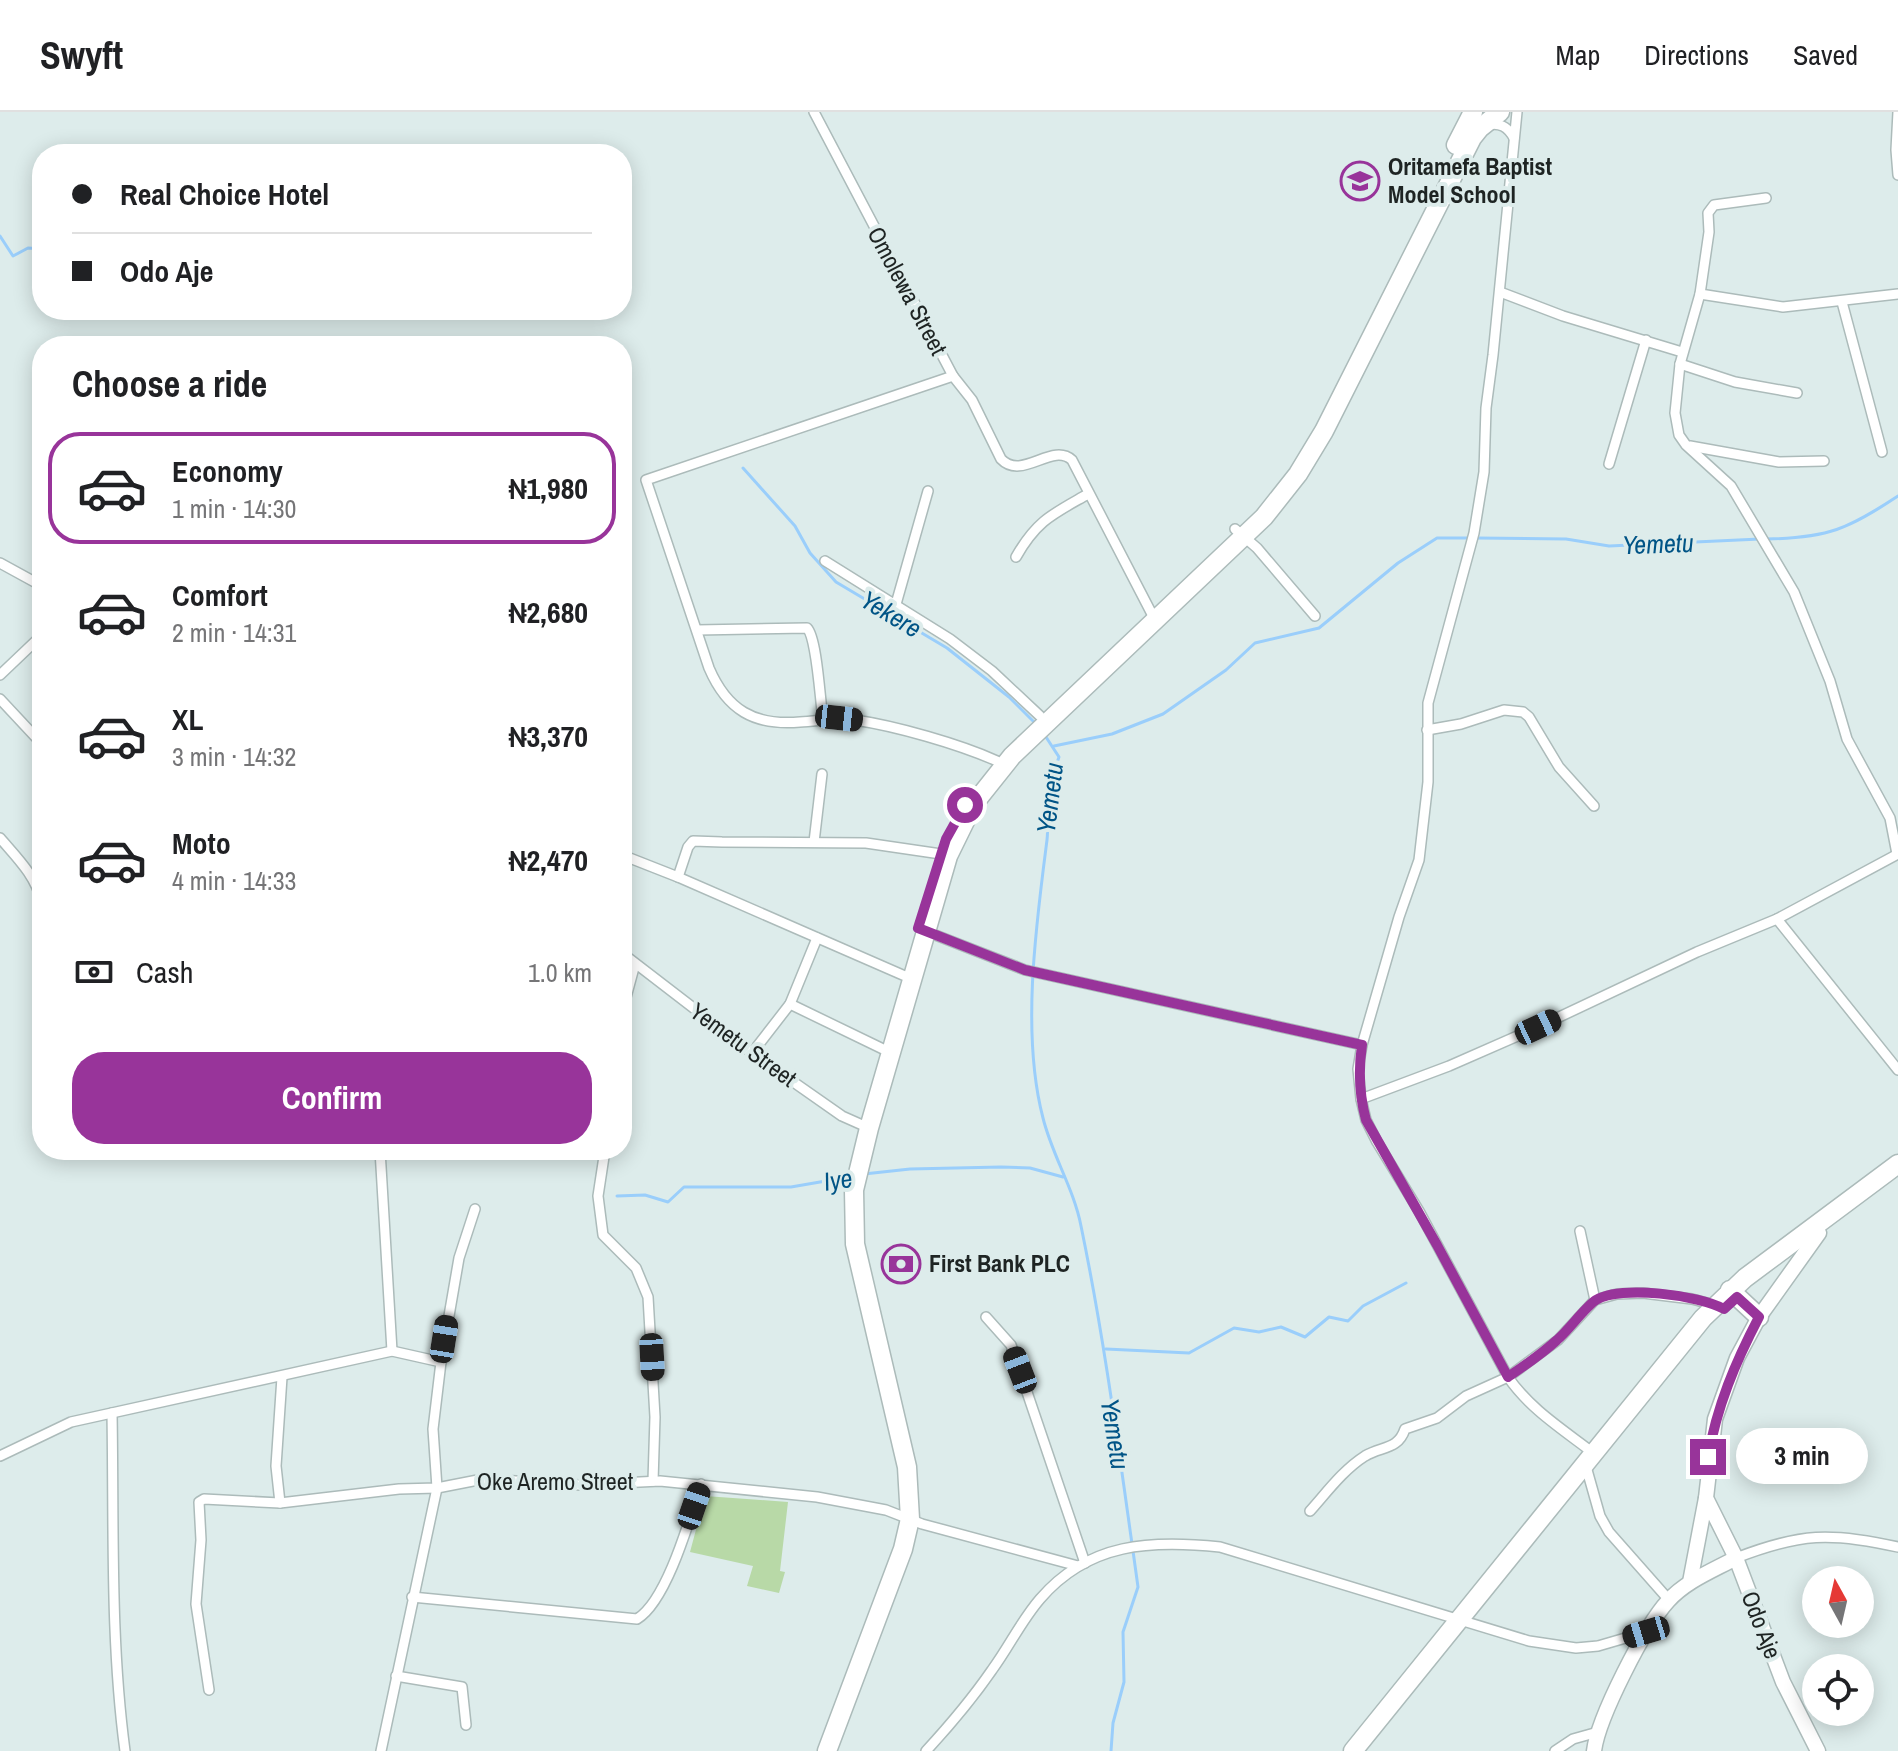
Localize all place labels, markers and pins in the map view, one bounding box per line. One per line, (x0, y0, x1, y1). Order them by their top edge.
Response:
place label: Oritamefa Baptist Model School (1388, 150, 1552, 210)
school or university icon: Oritamefa Baptist Model School (1339, 160, 1381, 202)
bank icon: First Bank PLC (880, 1243, 922, 1285)
place label: First Bank PLC (929, 1247, 1070, 1279)

